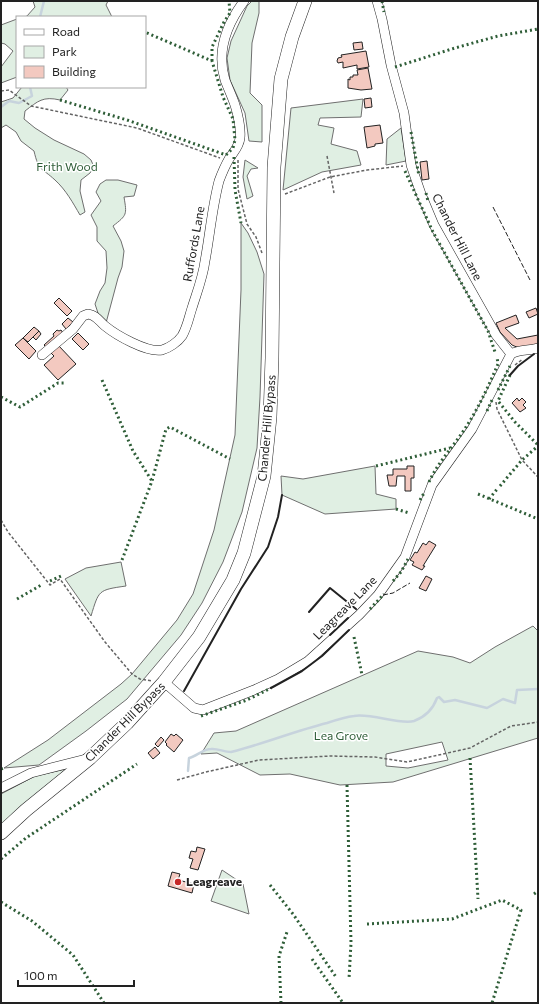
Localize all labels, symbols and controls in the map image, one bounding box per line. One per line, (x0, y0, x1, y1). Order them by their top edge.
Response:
legend (16, 16, 146, 88)
text: Road (52, 24, 80, 38)
text: Park (52, 44, 78, 58)
text: Building (52, 64, 96, 78)
park label: Frith Wood (36, 159, 98, 173)
street label: Chander Hill Lane (430, 191, 486, 282)
street label: Ruffords Lane (179, 205, 207, 283)
street label: Chander Hill Bypass (254, 374, 278, 482)
street label: Leagreave Lane (310, 573, 379, 642)
street label: Chander Hill Bypass (81, 678, 167, 764)
park label: Lea Grove (314, 728, 368, 742)
place label: Leagreave (186, 874, 242, 888)
marker: Leagreave (173, 877, 183, 887)
scale bar (18, 962, 134, 988)
text: 100 m (24, 968, 58, 982)

